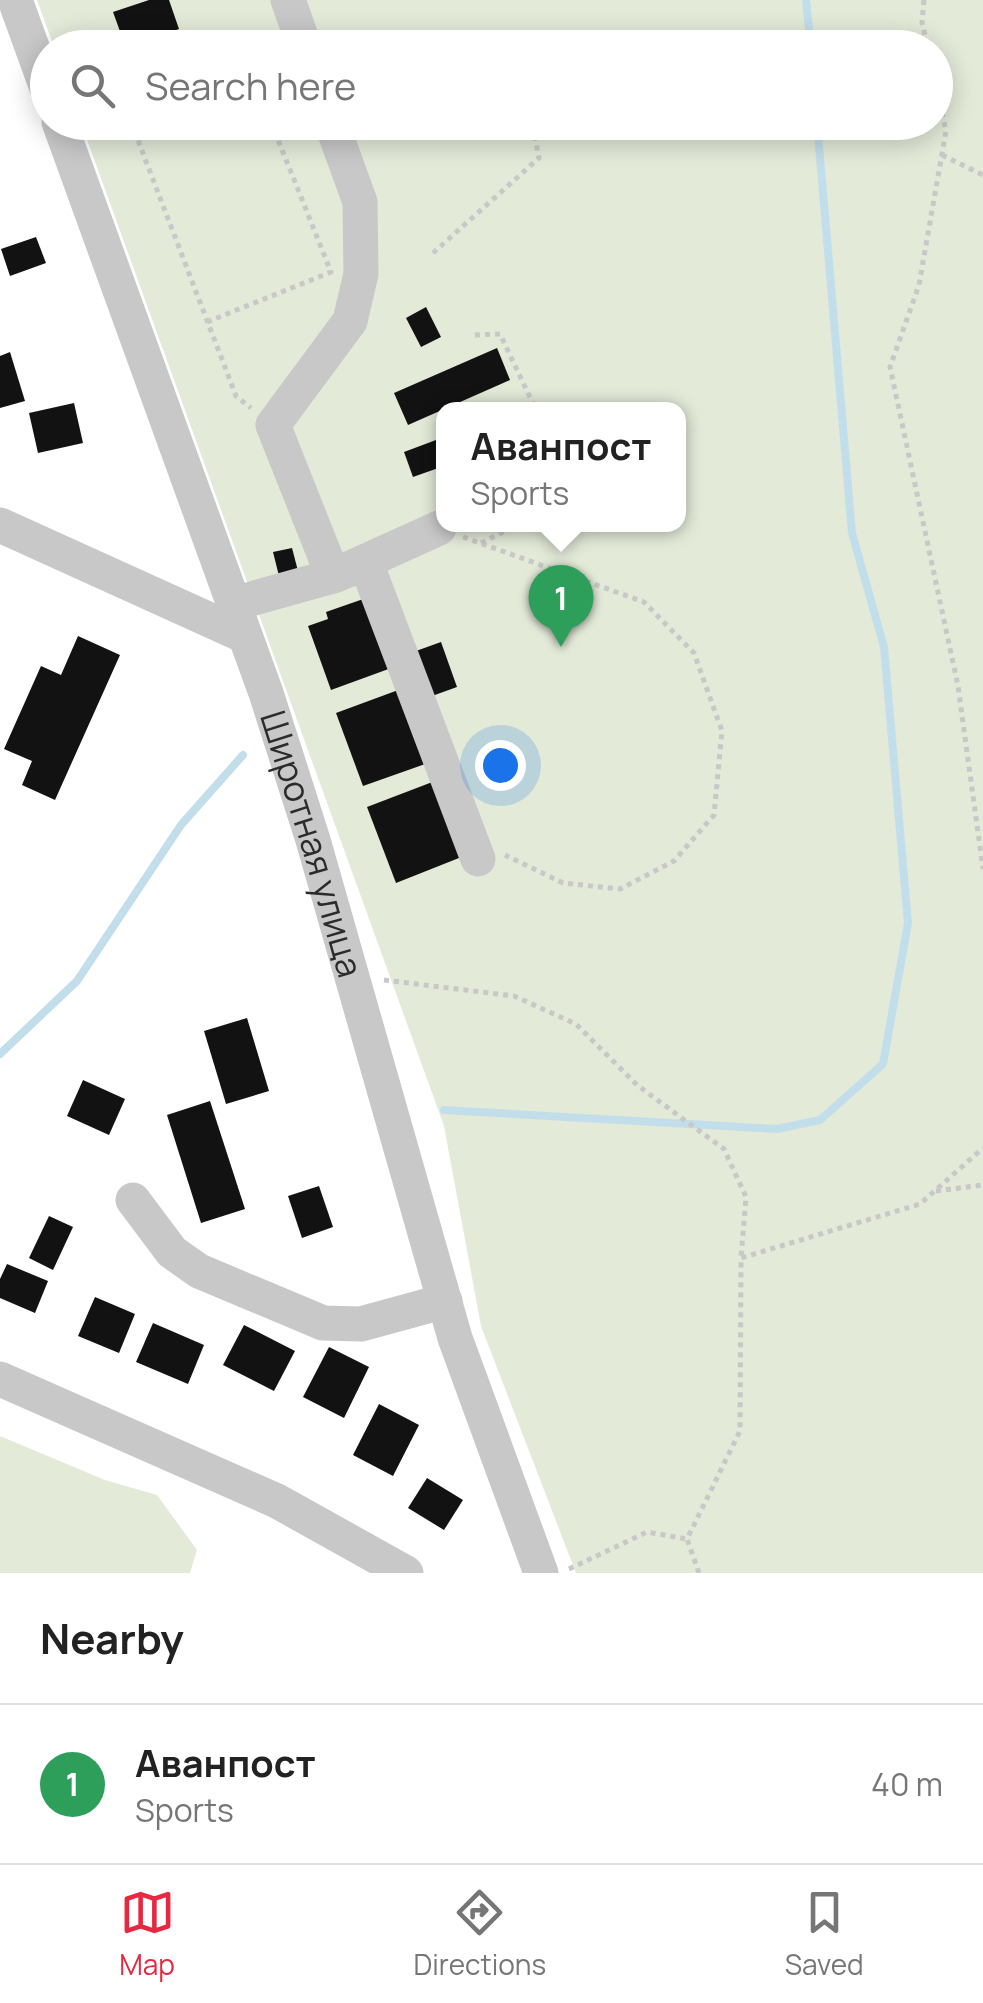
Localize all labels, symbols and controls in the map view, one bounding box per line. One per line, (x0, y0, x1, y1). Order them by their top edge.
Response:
search box (30, 30, 953, 140)
icon: search (65, 58, 120, 113)
text: Search here (145, 59, 356, 111)
popup (436, 402, 686, 532)
text: Аванпост (471, 419, 651, 471)
text: Sports (471, 471, 569, 515)
pin: 1 (528, 564, 594, 647)
street label: Широтная улица (249, 704, 375, 982)
your location (475, 740, 526, 791)
text: Nearby (40, 1609, 184, 1667)
text: Аванпост (135, 1736, 316, 1788)
text: 1 (65, 1762, 80, 1806)
text: 40 m (871, 1762, 943, 1806)
text: Sports (135, 1788, 234, 1832)
tab: Map (119, 1885, 175, 1983)
tab: Directions (414, 1885, 546, 1983)
tab: Saved (785, 1885, 864, 1983)

